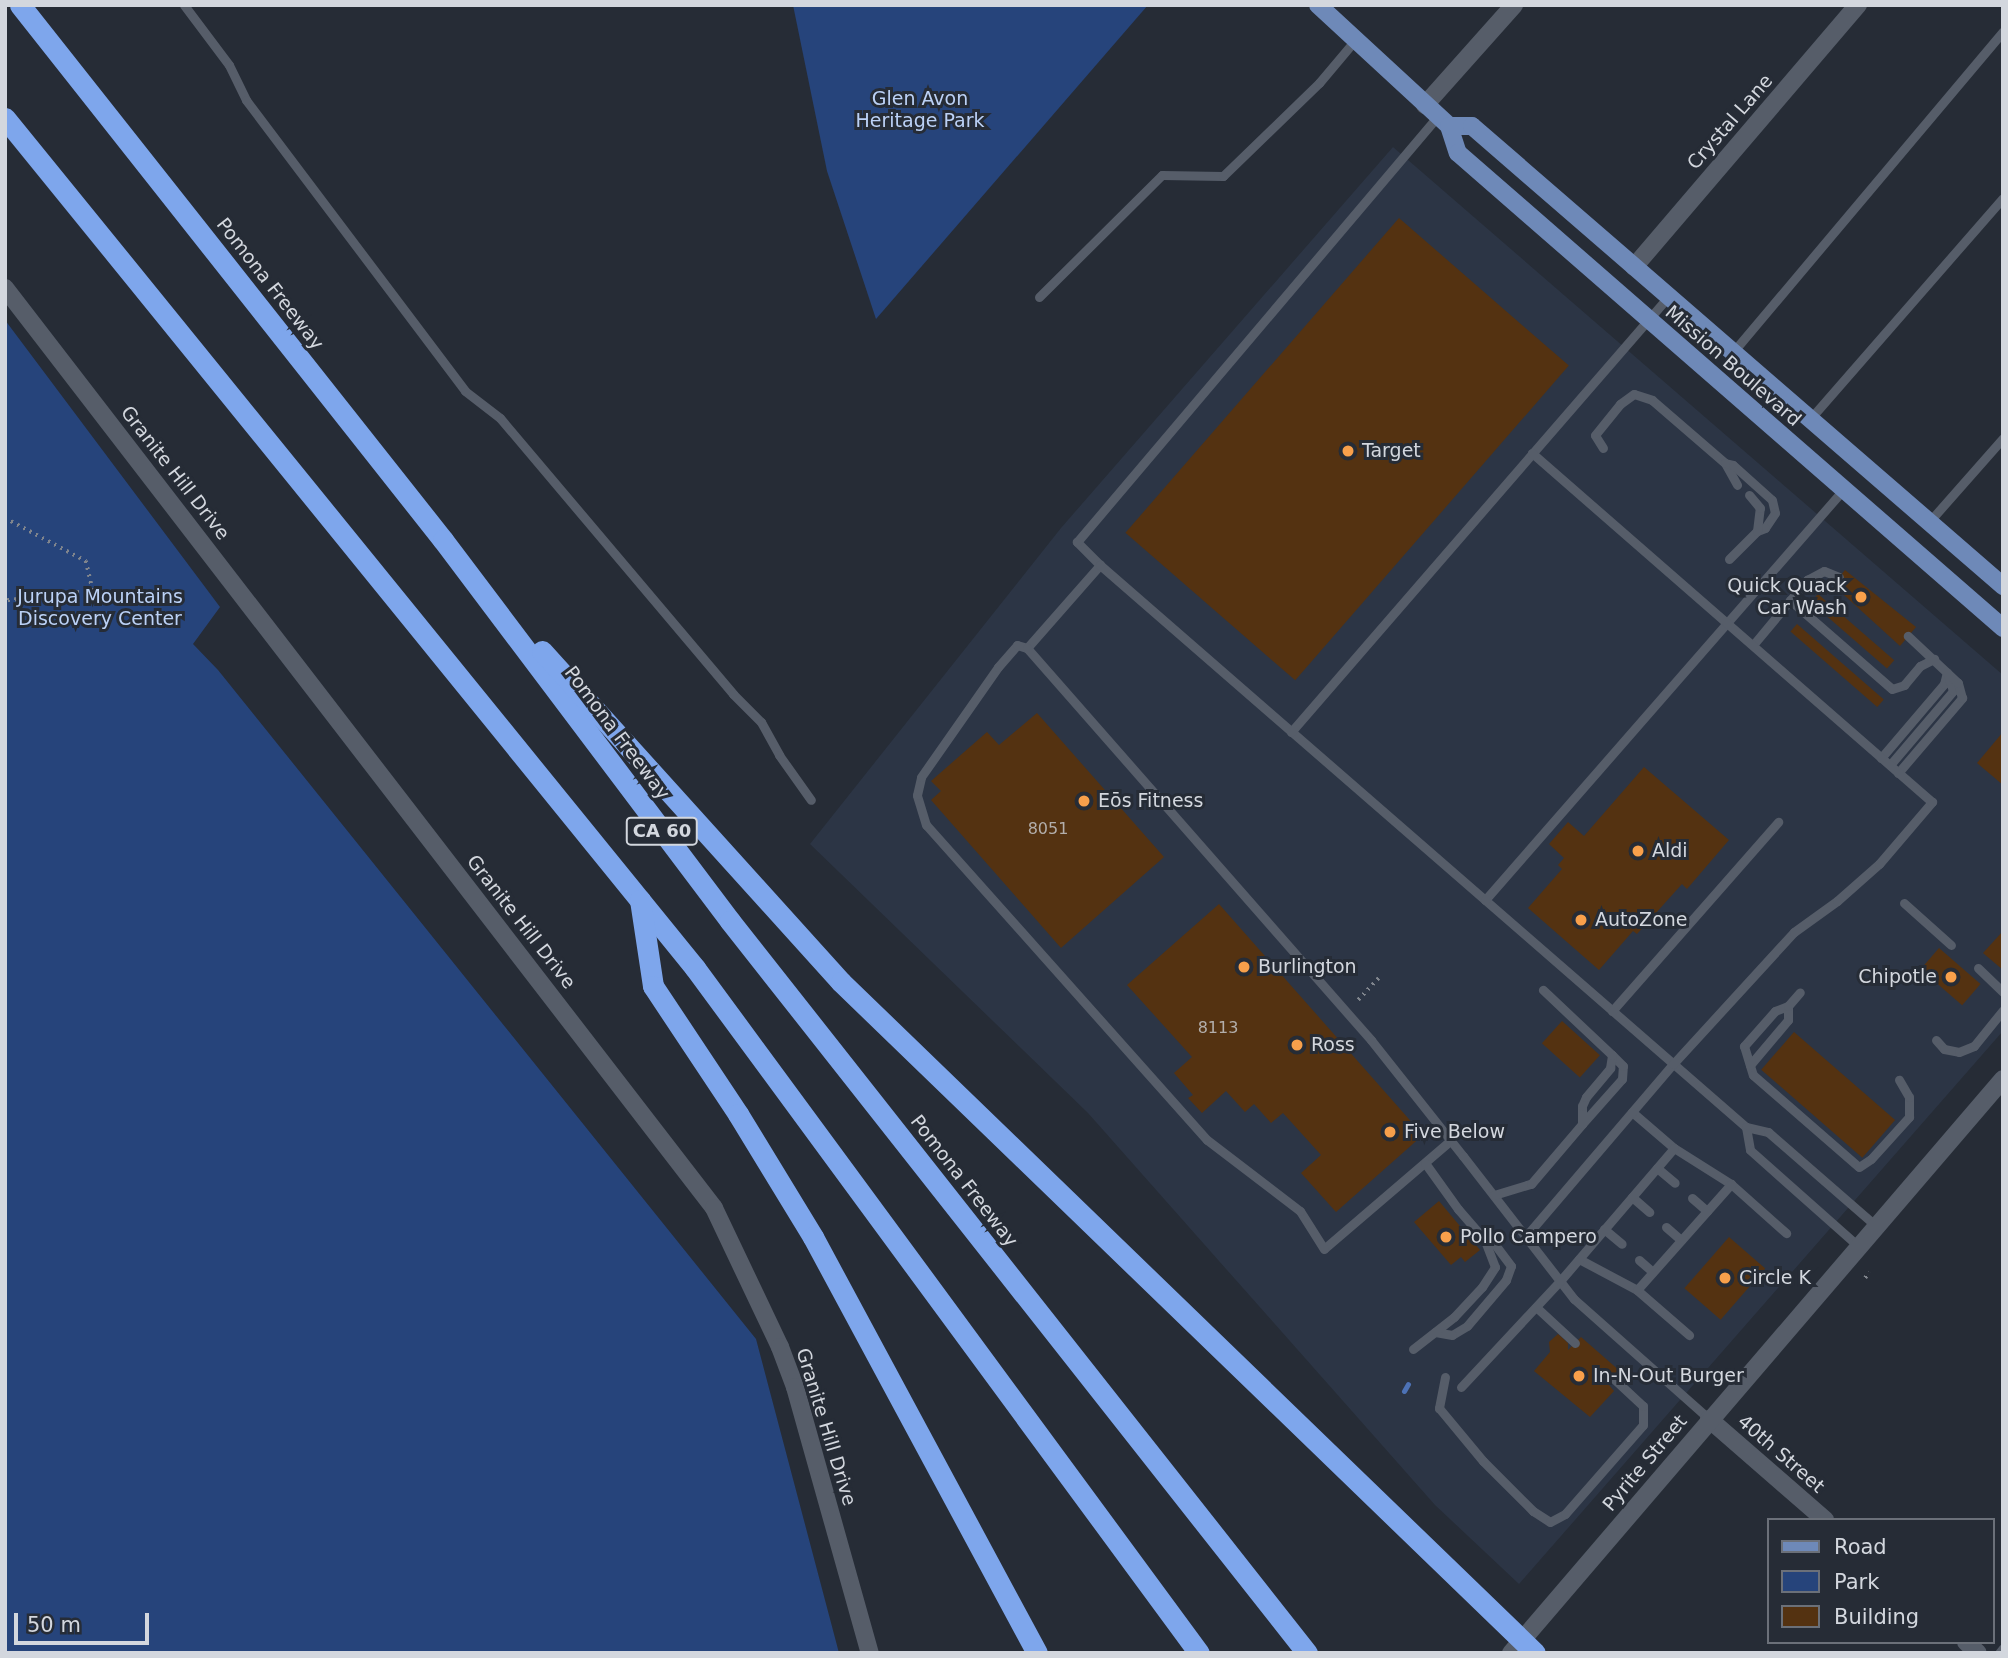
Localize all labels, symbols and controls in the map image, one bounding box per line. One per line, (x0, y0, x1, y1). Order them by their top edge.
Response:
street label: Crystal Lane (1682, 70, 1778, 174)
park label: Glen Avon Heritage Park (855, 88, 985, 132)
street label: Pomona Freeway (211, 214, 329, 354)
street label: Mission Boulevard (1660, 301, 1806, 431)
street label: Granite Hill Drive (116, 402, 234, 544)
place label: Target (1362, 440, 1421, 462)
marker: Target (1340, 443, 1356, 459)
place label: Quick Quack Car Wash (1727, 575, 1847, 619)
park label: Jurupa Mountains Discovery Center (17, 586, 183, 630)
marker: Quick Quack Car Wash (1853, 589, 1869, 605)
street label: Pomona Freeway (559, 662, 675, 804)
place label: Eōs Fitness (1098, 790, 1203, 812)
marker: Eōs Fitness (1076, 793, 1092, 809)
road number: CA 60 (625, 816, 699, 846)
house number: 8051 (1028, 819, 1068, 839)
place label: Aldi (1652, 840, 1688, 862)
marker: Aldi (1630, 843, 1646, 859)
street label: Granite Hill Drive (462, 851, 580, 993)
place label: AutoZone (1595, 909, 1687, 931)
marker: AutoZone (1573, 912, 1589, 928)
place label: Burlington (1258, 956, 1357, 978)
marker: Burlington (1236, 959, 1252, 975)
place label: Chipotle (1858, 966, 1937, 988)
marker: Chipotle (1943, 969, 1959, 985)
house number: 8113 (1198, 1018, 1238, 1038)
place label: Ross (1311, 1034, 1355, 1056)
marker: Ross (1289, 1037, 1305, 1053)
street label: Pomona Freeway (905, 1111, 1023, 1251)
place label: Five Below (1404, 1121, 1505, 1143)
marker: Five Below (1382, 1124, 1398, 1140)
place label: Pollo Campero (1460, 1226, 1597, 1248)
marker: Pollo Campero (1438, 1229, 1454, 1245)
place label: Circle K (1739, 1267, 1811, 1289)
marker: Circle K (1717, 1270, 1733, 1286)
street label: Granite Hill Drive (791, 1345, 861, 1509)
place label: In-N-Out Burger (1593, 1365, 1744, 1387)
marker: In-N-Out Burger (1571, 1368, 1587, 1384)
street label: Pyrite Street (1598, 1410, 1692, 1516)
street label: 40th Street (1733, 1410, 1829, 1498)
legend (1766, 1518, 1994, 1644)
text: Road (1834, 1535, 1887, 1559)
text: Park (1834, 1570, 1879, 1594)
scale bar (18, 1598, 152, 1642)
text: Building (1834, 1605, 1919, 1629)
text: 50 m (27, 1613, 81, 1637)

